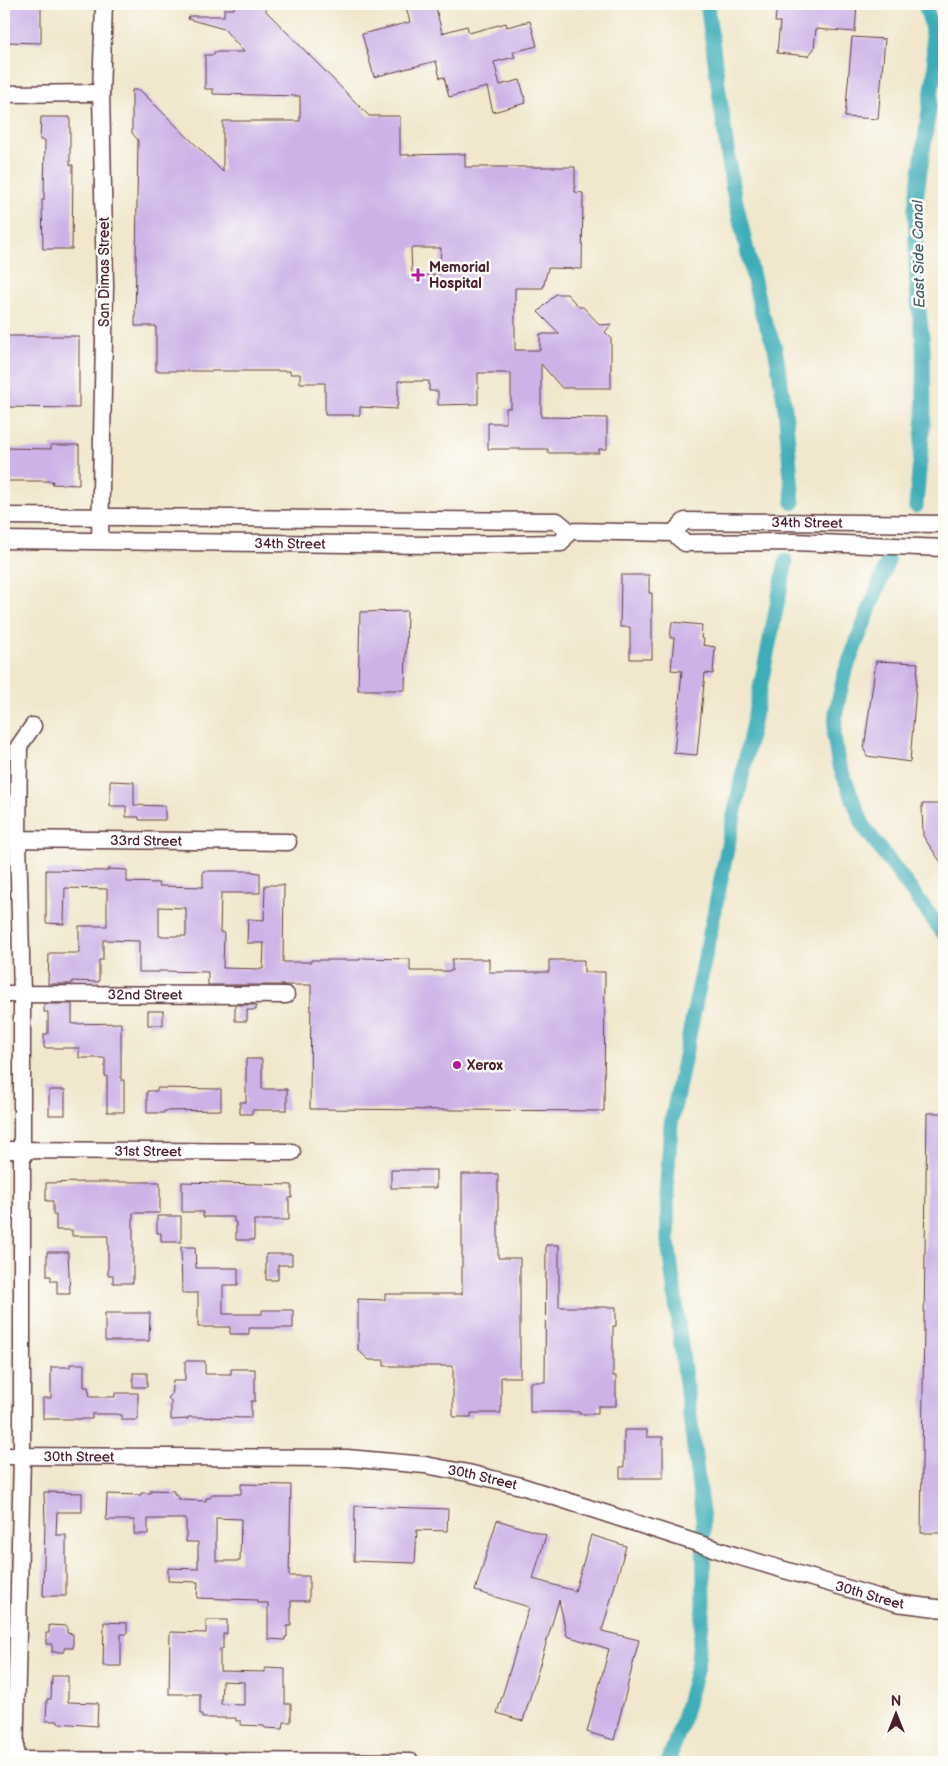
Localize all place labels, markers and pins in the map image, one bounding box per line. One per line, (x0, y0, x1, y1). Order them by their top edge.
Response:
place label: Memorial Hospital (429, 259, 490, 292)
marker: Memorial Hospital (411, 268, 425, 282)
place label: Xerox (467, 1057, 503, 1074)
marker: Xerox (451, 1059, 463, 1071)

